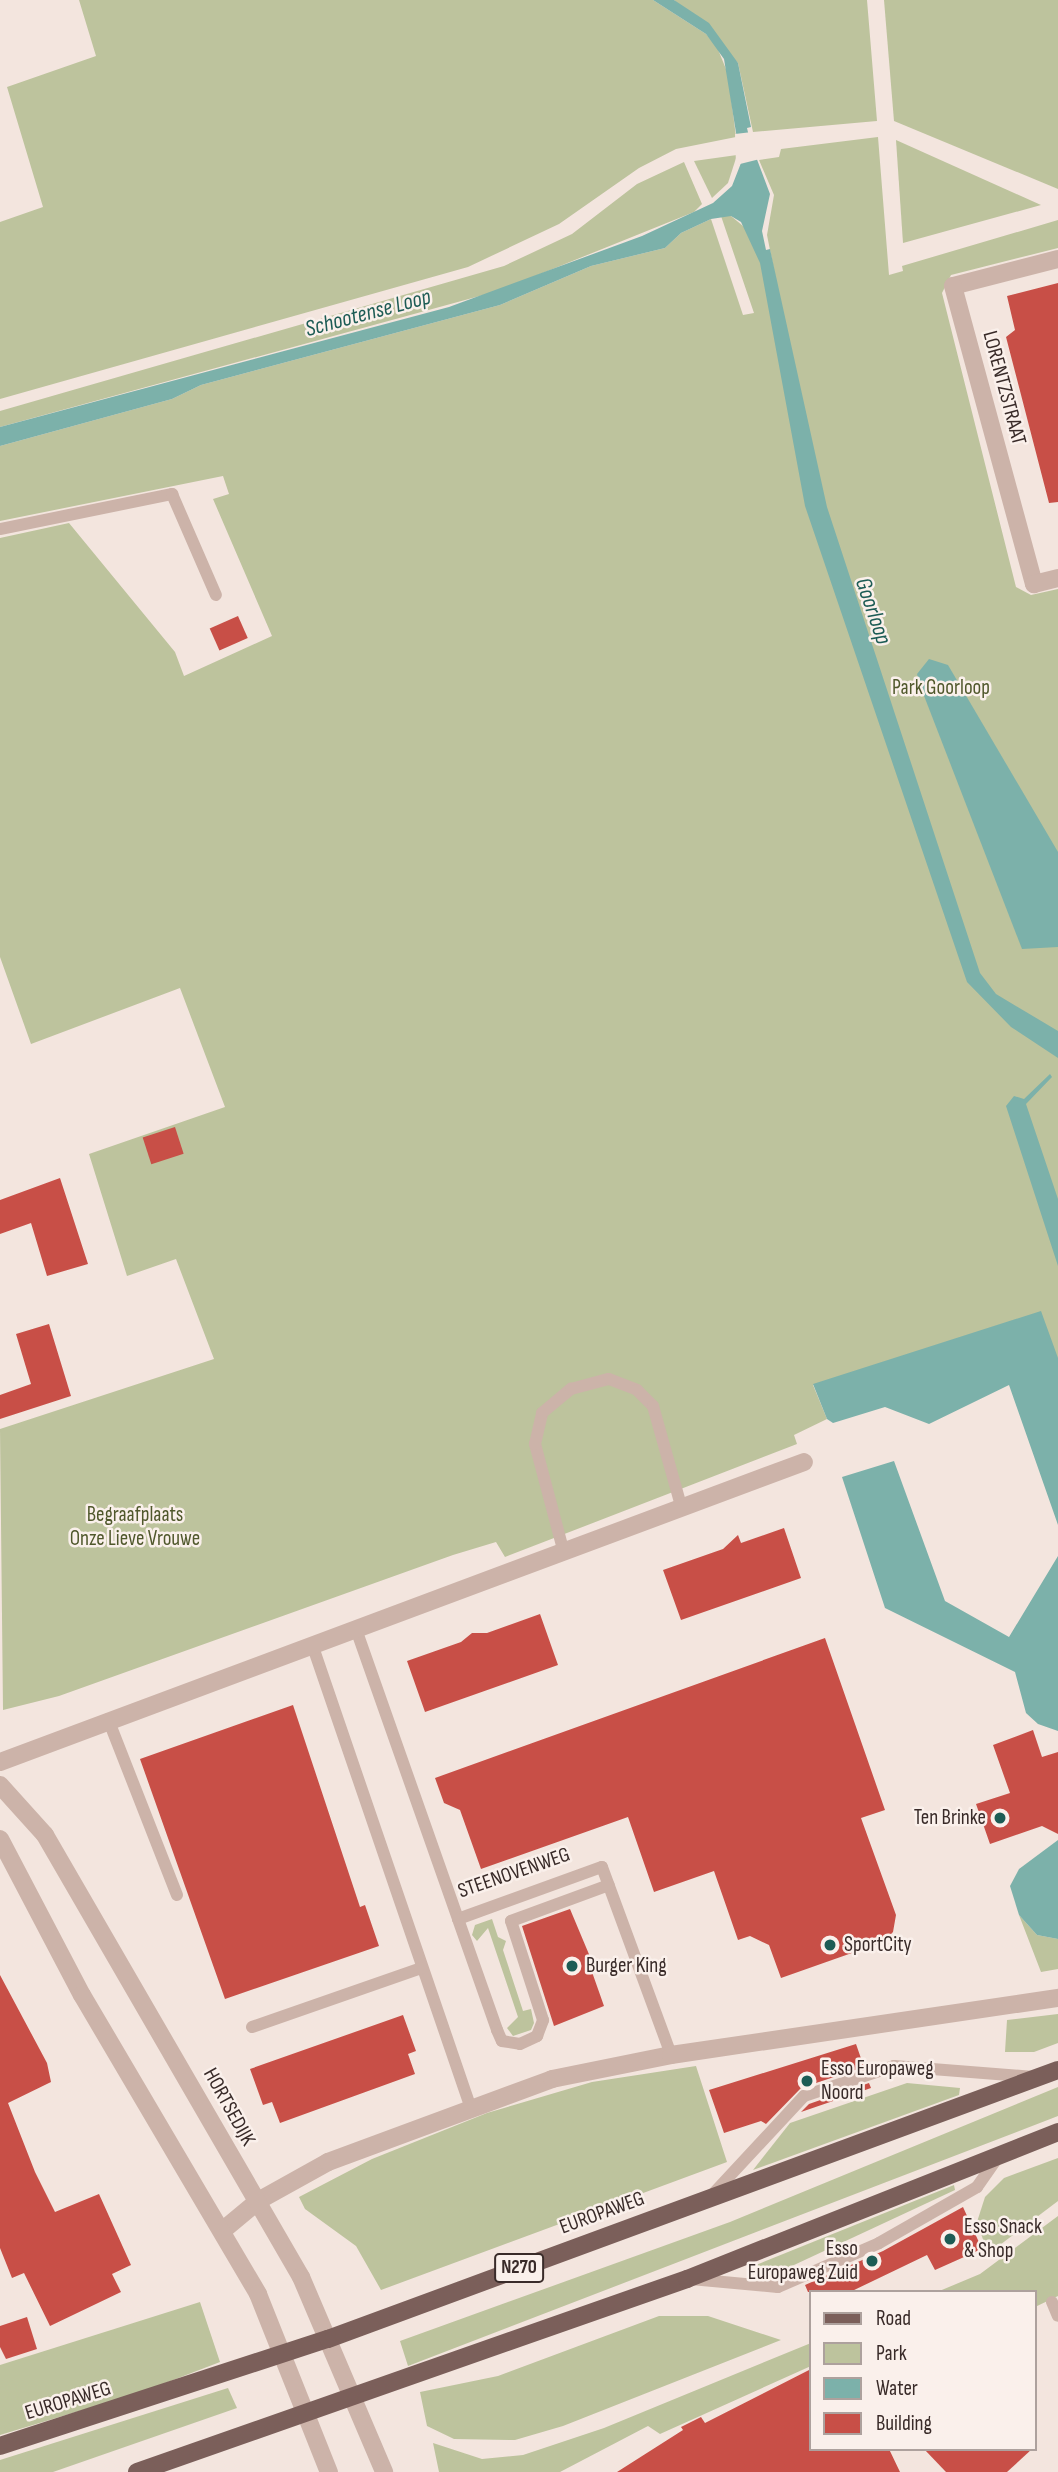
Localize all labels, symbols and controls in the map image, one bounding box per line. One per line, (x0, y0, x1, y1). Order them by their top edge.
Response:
water label: Schootense Loop (302, 283, 434, 343)
street label: LORENTZSTRAAT (977, 328, 1031, 448)
water label: Goorloop (849, 574, 897, 648)
park label: Park Goorloop (892, 675, 990, 701)
park label: Begraafplaats Onze Lieve Vrouwe (70, 1502, 200, 1552)
place label: Ten Brinke (914, 1805, 986, 1831)
marker: Ten Brinke (992, 1810, 1008, 1826)
street label: STEENOVENWEG (455, 1842, 573, 1904)
place label: SportCity (844, 1932, 912, 1958)
marker: SportCity (822, 1937, 838, 1953)
place label: Burger King (586, 1953, 667, 1979)
marker: Burger King (564, 1958, 580, 1974)
place label: Esso Europaweg Noord (821, 2056, 934, 2106)
street label: HORTSEDIJK (197, 2064, 261, 2150)
marker: Esso Europaweg Noord (799, 2073, 815, 2089)
street label: EUROPAWEG (556, 2186, 648, 2240)
place label: Esso Snack & Shop (964, 2214, 1042, 2264)
marker: Esso Snack & Shop (942, 2231, 958, 2247)
place label: Esso Europaweg Zuid (748, 2236, 858, 2286)
road number: N270 (493, 2252, 545, 2284)
marker: Esso Europaweg Zuid (864, 2253, 880, 2269)
legend (810, 2290, 1037, 2451)
text: Road (876, 2306, 911, 2331)
text: Park (876, 2341, 907, 2366)
street label: EUROPAWEG (22, 2376, 114, 2426)
text: Water (876, 2376, 918, 2401)
text: Building (876, 2411, 932, 2436)

